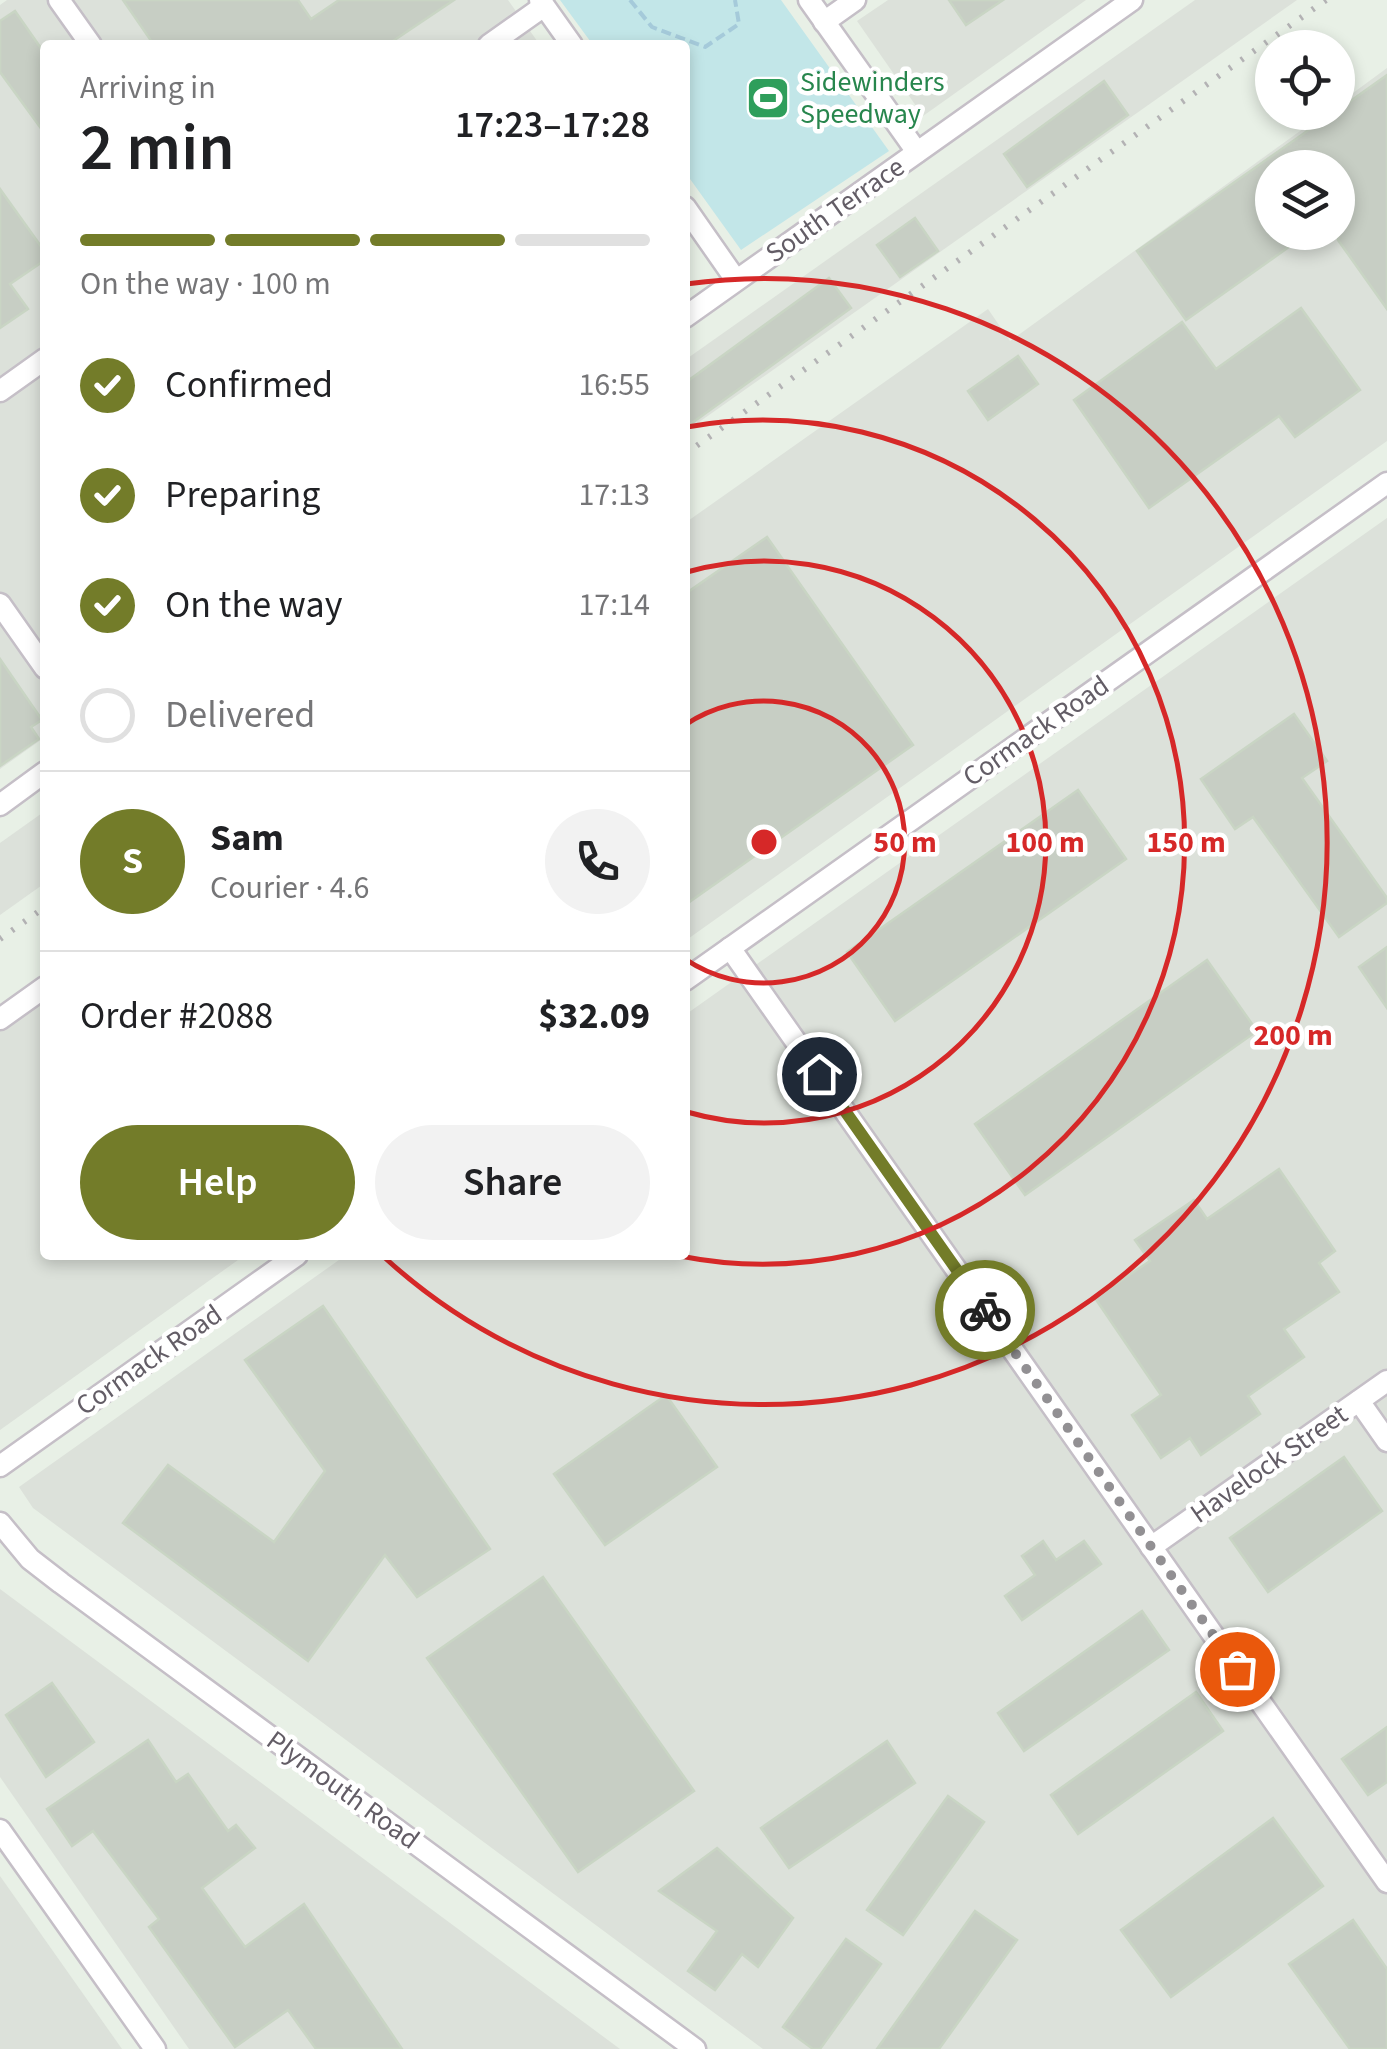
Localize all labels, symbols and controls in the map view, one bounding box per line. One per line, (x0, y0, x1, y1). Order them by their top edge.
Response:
map controls (1255, 30, 1355, 250)
button: locate (1255, 30, 1355, 130)
place label: Sidewinders Speedway (800, 62, 945, 134)
text: Arriving in (80, 65, 216, 111)
sports icon: Sidewinders Speedway (745, 75, 791, 121)
text: 17:23–17:28 (455, 98, 650, 152)
text: 2 min (80, 102, 235, 195)
street label: South Terrace (757, 147, 913, 273)
button: layers (1255, 150, 1355, 250)
text: On the way · 100 m (80, 261, 331, 307)
icon: check (80, 358, 135, 413)
text: Confirmed (165, 358, 333, 412)
text: 16:55 (578, 362, 650, 408)
icon: check (80, 468, 135, 523)
text: Preparing (165, 468, 320, 522)
text: 17:13 (578, 472, 650, 518)
icon: check (80, 578, 135, 633)
text: On the way (165, 578, 342, 632)
text: 17:14 (578, 582, 650, 628)
street label: Cormack Road (955, 666, 1117, 796)
text: Delivered (165, 688, 315, 742)
button: phone (545, 809, 650, 914)
text: Sam (210, 811, 284, 865)
text: 50 m (873, 821, 937, 864)
text: 100 m (1005, 821, 1085, 864)
text: 150 m (1146, 821, 1226, 864)
centre of rings (746, 824, 782, 860)
text: S (122, 834, 143, 888)
text: Courier · 4.6 (210, 865, 370, 911)
text: Order #2088 (80, 989, 273, 1043)
text: $32.09 (538, 989, 650, 1043)
text: 200 m (1253, 1014, 1333, 1057)
pin (777, 1032, 862, 1117)
icon: home (792, 1047, 847, 1102)
button: Help (80, 1125, 355, 1240)
button: Share (375, 1125, 650, 1240)
courier (935, 1260, 1035, 1360)
icon: bike (958, 1283, 1013, 1338)
street label: Cormack Road (68, 1295, 230, 1425)
street label: Havelock Street (1182, 1395, 1356, 1533)
pin (1195, 1627, 1280, 1712)
icon: bag (1210, 1642, 1265, 1697)
street label: Plymouth Road (258, 1721, 428, 1859)

